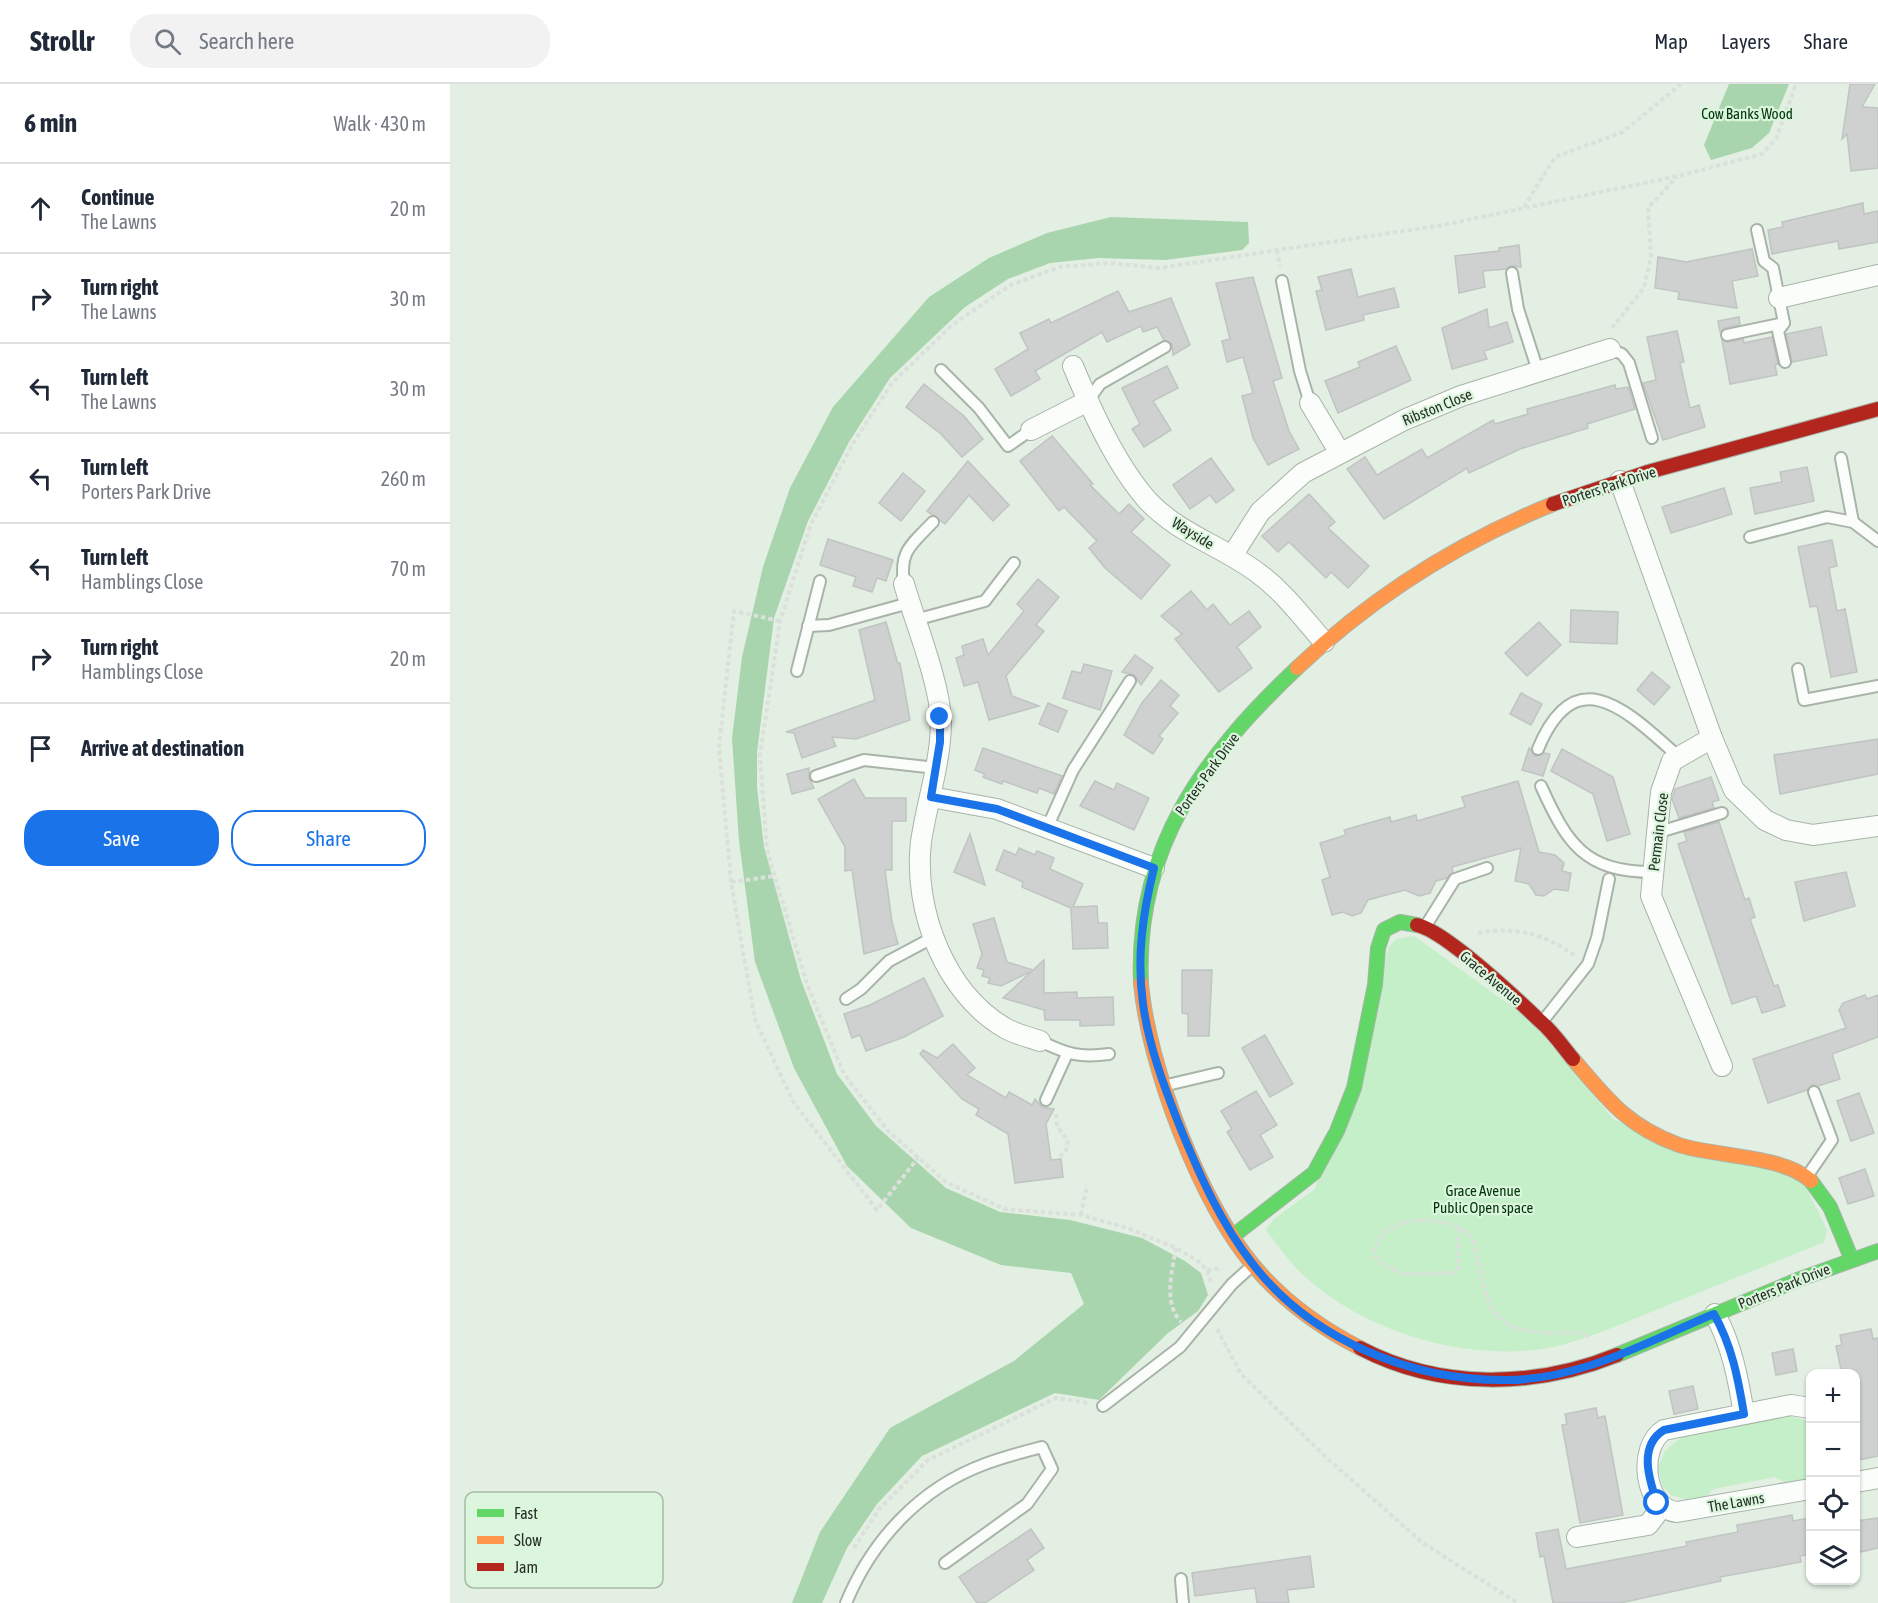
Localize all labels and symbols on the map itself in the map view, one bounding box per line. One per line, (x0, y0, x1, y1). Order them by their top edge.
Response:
park label: Cow Banks Wood (1701, 105, 1793, 122)
street label: Ribston Close (1400, 385, 1474, 429)
street label: Porters Park Drive (1560, 463, 1658, 509)
street label: Wayside (1169, 514, 1217, 553)
route end (926, 703, 952, 729)
street label: Porters Park Drive (1171, 729, 1243, 818)
street label: Permain Close (1645, 792, 1671, 872)
street label: Grace Avenue (1457, 947, 1525, 1009)
park label: Grace Avenue Public Open space (1433, 1182, 1533, 1216)
street label: Porters Park Drive (1736, 1260, 1833, 1312)
route start (1643, 1489, 1669, 1515)
street label: The Lawns (1707, 1489, 1765, 1515)
legend (465, 1492, 663, 1588)
text: Fast (514, 1504, 538, 1522)
text: Slow (514, 1531, 542, 1549)
text: Jam (514, 1558, 538, 1576)

